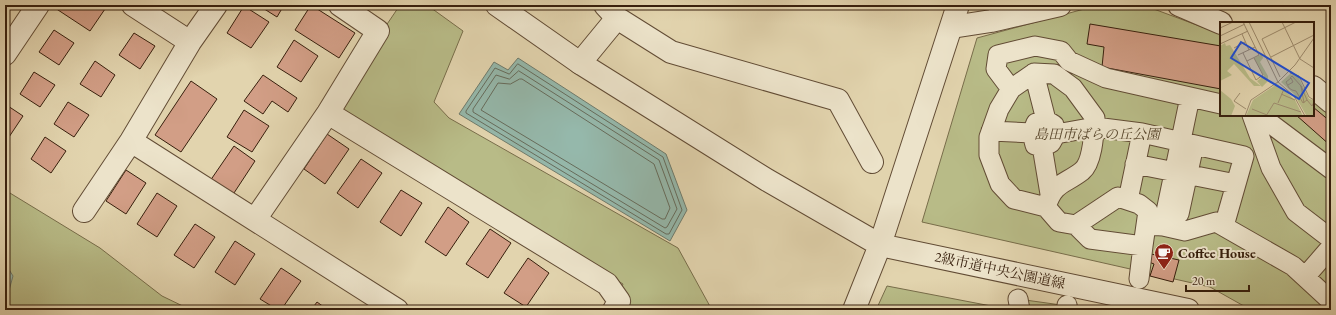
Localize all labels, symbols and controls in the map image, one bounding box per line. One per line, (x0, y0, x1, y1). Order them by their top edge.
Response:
inset map (1220, 22, 1314, 116)
park label: 島田市ばらの丘公園 (1034, 125, 1162, 143)
cafe icon: Coffee House (1153, 242, 1175, 270)
place label: Coffee House (1178, 244, 1256, 262)
street label: 2級市道中央公園道線 (933, 247, 1067, 293)
scale bar (1186, 267, 1249, 293)
text: 20 m (1192, 273, 1216, 289)

